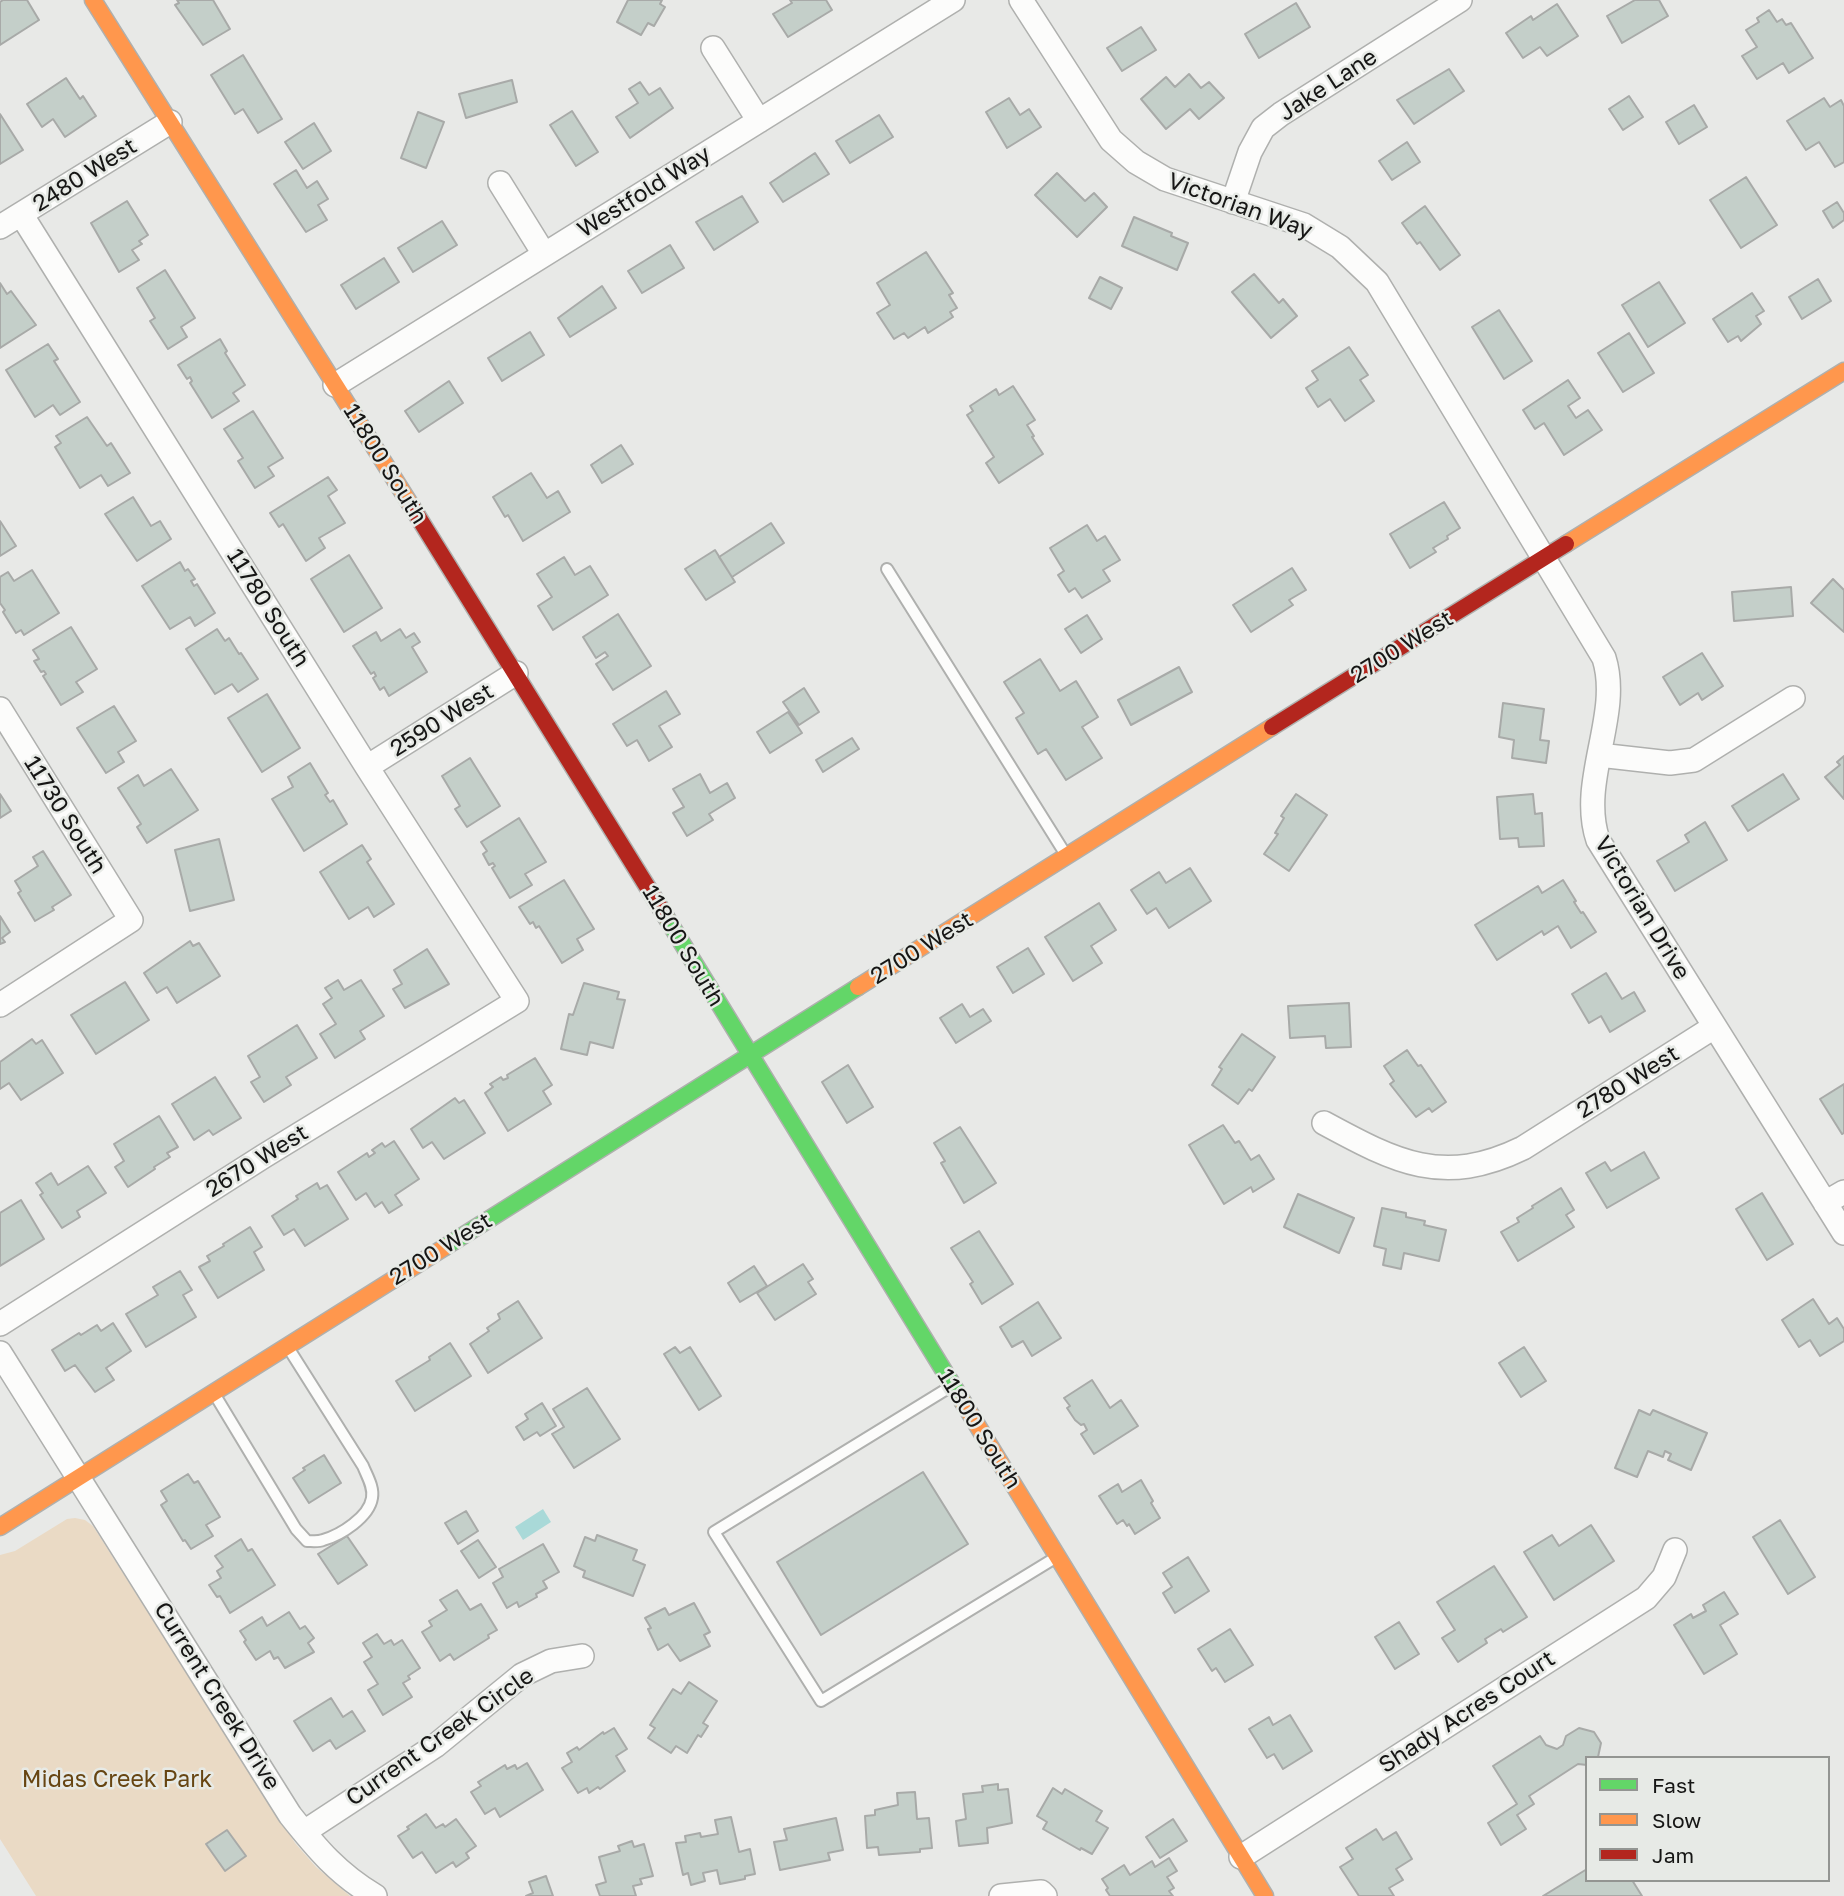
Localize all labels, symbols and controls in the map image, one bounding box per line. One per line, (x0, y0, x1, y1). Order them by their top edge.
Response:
street label: Jake Lane (1274, 43, 1382, 127)
street label: 2480 West (28, 132, 142, 218)
street label: Westfold Way (572, 140, 716, 244)
street label: Victorian Way (1164, 167, 1316, 245)
street label: 11800 South (337, 399, 433, 529)
street label: 11780 South (221, 544, 315, 672)
street label: 2700 West (1346, 605, 1458, 689)
street label: 2590 West (385, 677, 499, 763)
street label: 11730 South (18, 751, 112, 879)
street label: Victorian Drive (1588, 831, 1696, 985)
street label: 11800 South (636, 880, 730, 1012)
street label: 2700 West (866, 906, 978, 990)
street label: 2780 West (1572, 1040, 1684, 1124)
street label: 2670 West (201, 1119, 313, 1203)
street label: 2700 West (385, 1207, 497, 1291)
street label: 11800 South (931, 1364, 1027, 1494)
street label: Current Creek Drive (148, 1597, 286, 1795)
street label: Shady Acres Court (1374, 1645, 1560, 1779)
street label: Current Creek Circle (341, 1662, 539, 1812)
legend (1585, 1756, 1830, 1882)
park label: Midas Creek Park (22, 1766, 212, 1794)
text: Fast (1652, 1772, 1695, 1798)
text: Slow (1652, 1807, 1701, 1833)
text: Jam (1652, 1842, 1694, 1868)

